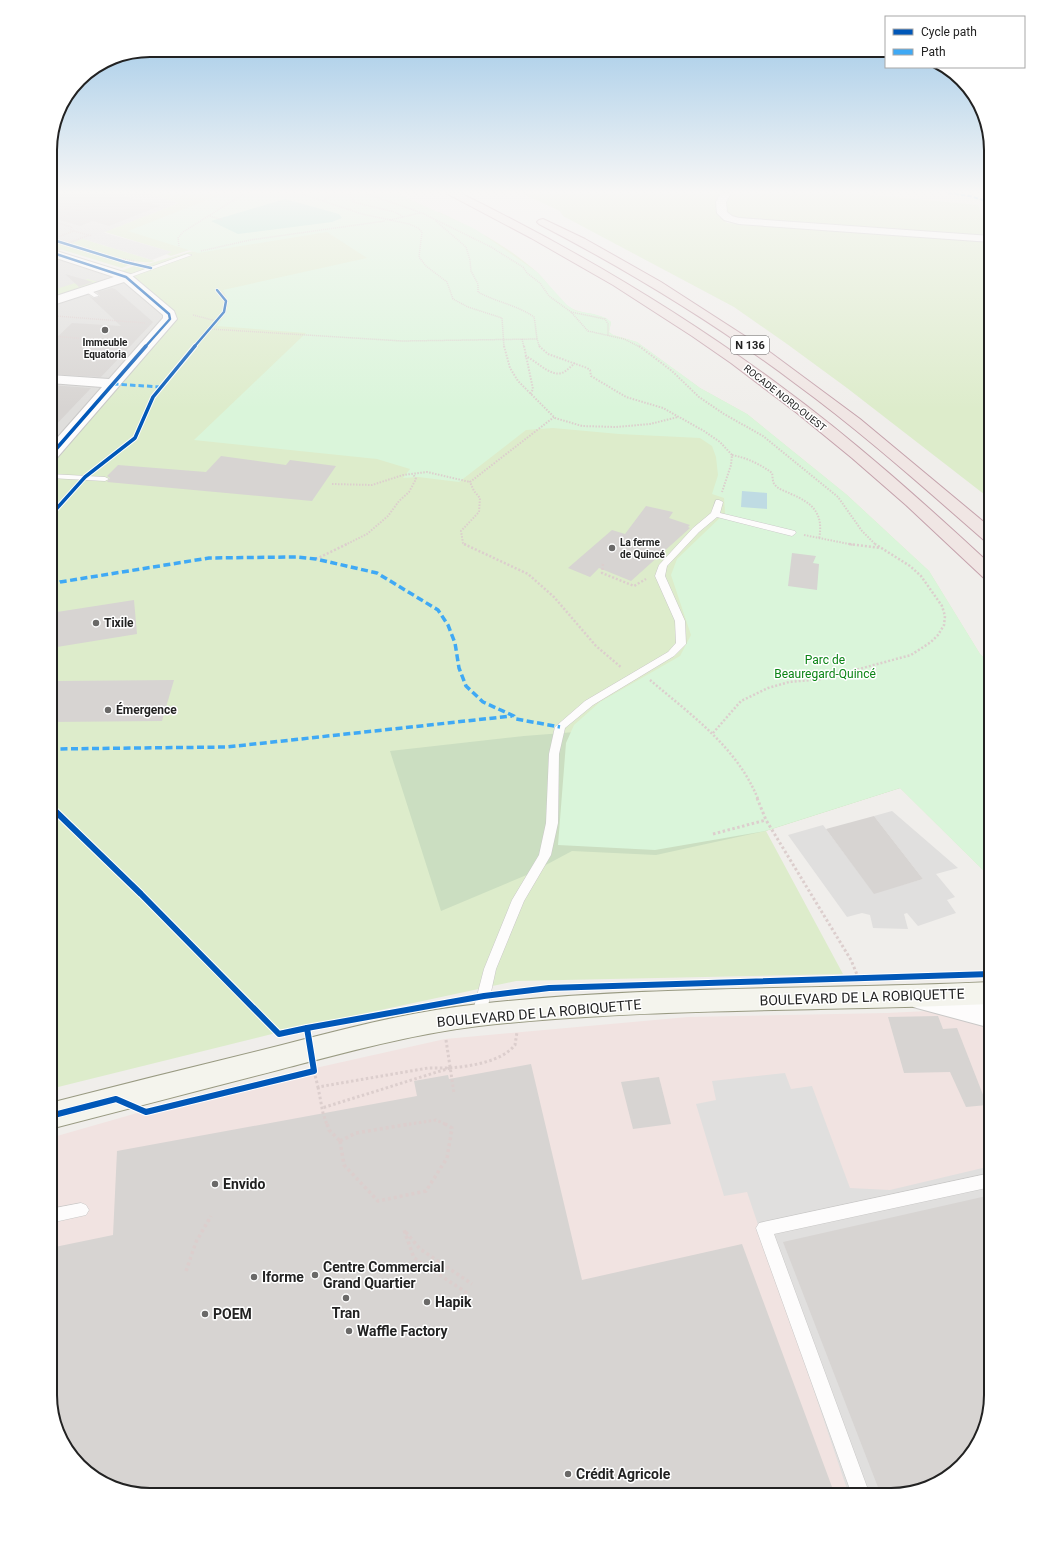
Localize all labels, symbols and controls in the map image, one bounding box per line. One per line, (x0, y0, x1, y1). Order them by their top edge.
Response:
legend (885, 16, 1025, 68)
text: Cycle path (921, 25, 977, 39)
text: Path (921, 45, 946, 59)
marker: Immeuble Equatoria (100, 325, 110, 335)
road number: N 136 (731, 336, 769, 354)
place label: Immeuble Equatoria (83, 337, 128, 360)
street label: ROCADE NORD-OUEST (742, 362, 828, 434)
place label: La ferme de Quincé (620, 537, 665, 560)
marker: La ferme de Quincé (607, 543, 617, 553)
place label: Tixile (104, 616, 134, 630)
marker: Tixile (91, 618, 101, 628)
park label: Parc de Beauregard-Quincé (774, 653, 876, 681)
place label: Émergence (116, 702, 177, 717)
marker: Émergence (103, 705, 113, 715)
street label: BOULEVARD DE LA ROBIQUETTE (759, 985, 965, 1009)
street label: BOULEVARD DE LA ROBIQUETTE (436, 996, 642, 1030)
place label: Envido (223, 1176, 265, 1192)
marker: Envido (210, 1179, 220, 1189)
place label: Centre Commercial Grand Quartier (323, 1259, 444, 1291)
place label: Iforme (262, 1269, 304, 1285)
marker: Centre Commercial Grand Quartier (310, 1270, 320, 1280)
marker: Iforme (249, 1272, 259, 1282)
marker: Tran (341, 1293, 351, 1303)
place label: Hapik (435, 1294, 472, 1310)
marker: Hapik (422, 1297, 432, 1307)
place label: Tran (332, 1305, 360, 1321)
place label: POEM (213, 1306, 252, 1322)
marker: POEM (200, 1309, 210, 1319)
place label: Waffle Factory (357, 1323, 449, 1339)
marker: Waffle Factory (344, 1326, 354, 1336)
place label: Crédit Agricole (576, 1466, 671, 1482)
marker: Crédit Agricole (563, 1469, 573, 1479)

